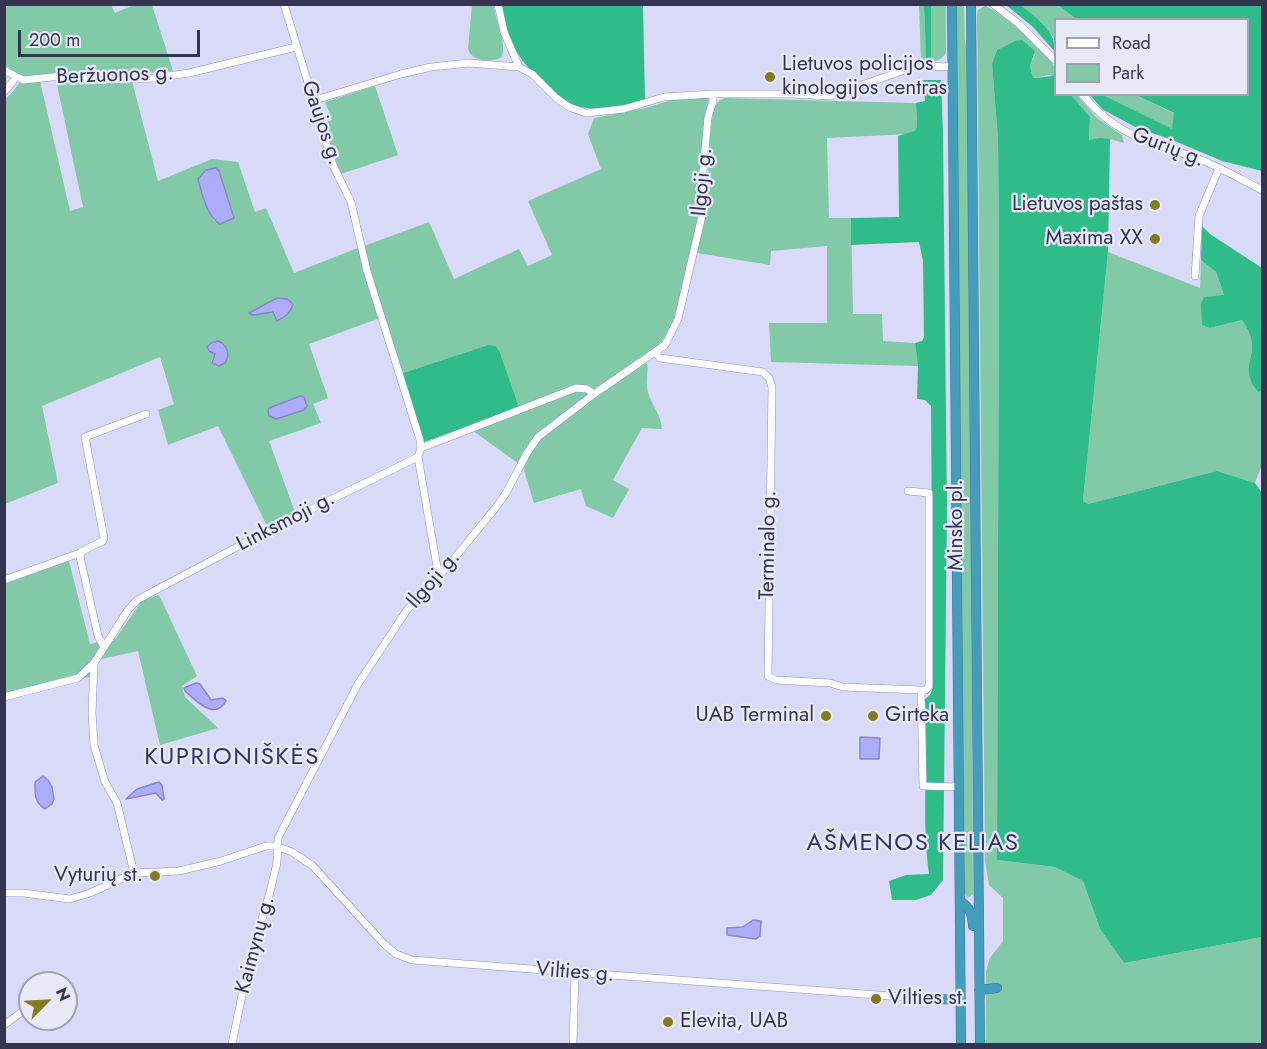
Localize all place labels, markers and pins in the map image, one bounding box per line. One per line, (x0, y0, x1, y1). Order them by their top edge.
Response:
place label: Lietuvos policijos kinologijos centras (782, 52, 947, 102)
marker: Lietuvos policijos kinologijos centras (763, 70, 777, 84)
place label: Lietuvos paštas (1012, 192, 1143, 218)
marker: Lietuvos paštas (1148, 198, 1162, 212)
place label: Maxima XX (1046, 226, 1143, 252)
marker: Maxima XX (1148, 232, 1162, 246)
place label: UAB Terminal (695, 703, 814, 729)
place label: Girteka (885, 703, 949, 729)
marker: UAB Terminal (819, 709, 833, 723)
marker: Girteka (866, 709, 880, 723)
place label: Vyturių st. (54, 863, 143, 889)
marker: Vyturių st. (148, 869, 162, 883)
place label: Vilties st. (888, 986, 968, 1012)
marker: Vilties st. (869, 992, 883, 1006)
place label: Elevita, UAB (680, 1009, 788, 1035)
marker: Elevita, UAB (661, 1015, 675, 1029)

